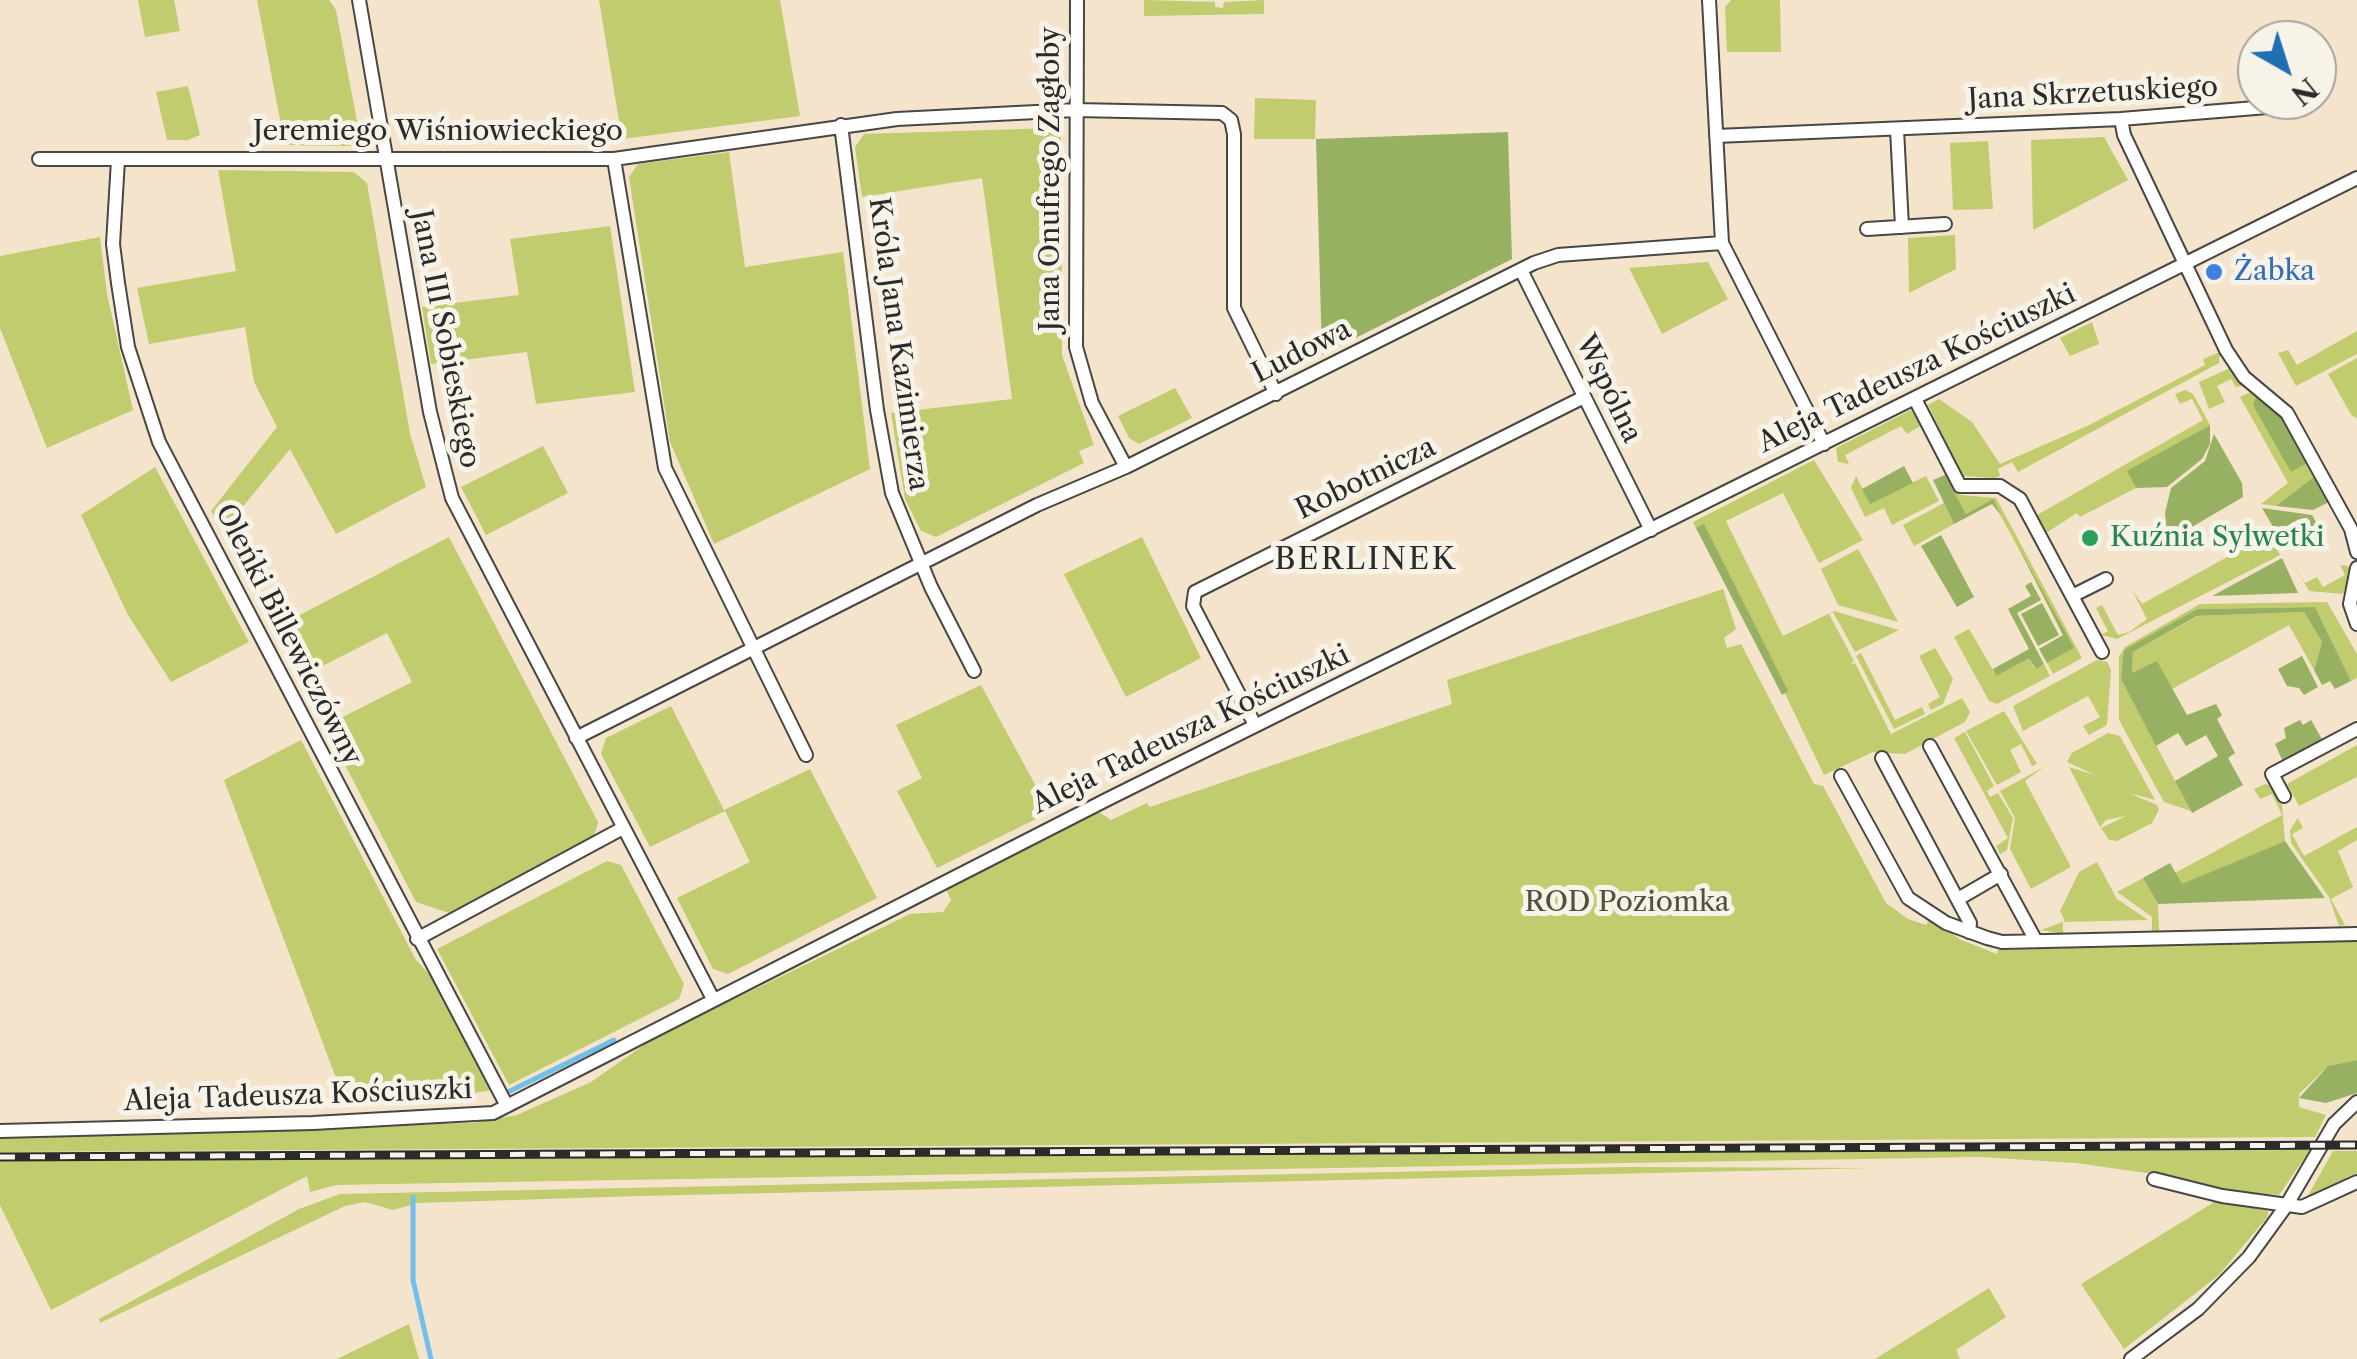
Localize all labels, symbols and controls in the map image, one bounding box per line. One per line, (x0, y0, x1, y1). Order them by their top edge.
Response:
north arrow (2237, 20, 2337, 120)
street label: Jana Onufrego Zagłoby (1034, 27, 1068, 331)
street label: Jana Skrzetuskiego (1967, 71, 2219, 117)
text: N (2284, 71, 2325, 113)
street label: Jeremiego Wiśniowieckiego (253, 115, 623, 149)
street label: Króla Jana Kazimierza (861, 195, 935, 493)
street label: Jana III Sobieskiego (403, 207, 487, 471)
place label: Żabka (2234, 255, 2315, 289)
marker: Żabka (2203, 261, 2225, 283)
street label: Aleja Tadeusza Kościuszki (1753, 277, 2081, 461)
street label: Ludowa (1247, 313, 1357, 391)
street label: Wspólna (1568, 330, 1648, 448)
street label: Robotnicza (1291, 431, 1441, 527)
street label: Oleńki Billewiczówny (207, 499, 369, 771)
place label: Kuźnia Sylwetki (2110, 521, 2324, 555)
marker: Kuźnia Sylwetki (2079, 527, 2101, 549)
district label: BERLINEK (1274, 542, 1458, 578)
street label: Aleja Tadeusza Kościuszki (1027, 638, 1355, 822)
park label: ROD Poziomka (1525, 886, 1729, 920)
street label: Aleja Tadeusza Kościuszki (123, 1073, 473, 1119)

